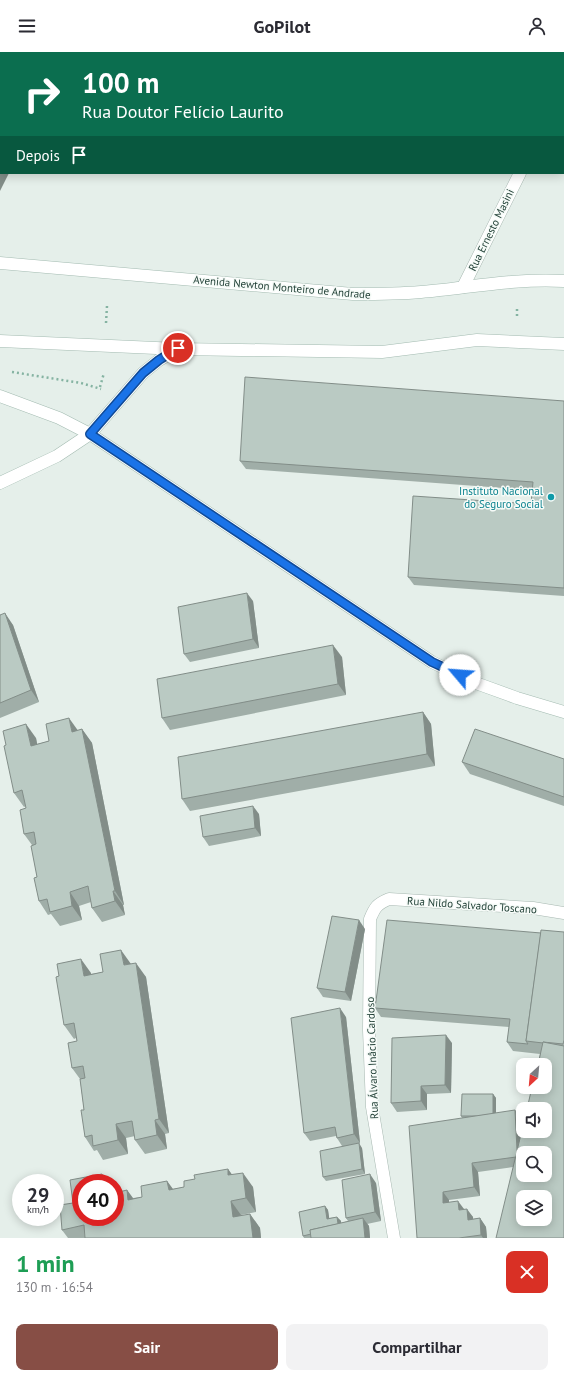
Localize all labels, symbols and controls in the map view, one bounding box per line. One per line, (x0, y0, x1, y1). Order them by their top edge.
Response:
icon: menu (16, 15, 38, 37)
text: GoPilot (253, 15, 311, 38)
icon: person (526, 15, 548, 37)
text: 100 m (82, 64, 159, 101)
icon: right (16, 68, 68, 120)
text: Rua Doutor Felício Laurito (82, 100, 284, 123)
icon: arrive (68, 144, 90, 166)
text: Depois (16, 146, 60, 165)
street label: Rua Ernesto Masini (465, 187, 517, 273)
street label: Avenida Newton Monteiro de Andrade (193, 272, 372, 302)
pin (161, 331, 195, 365)
icon: arrive (167, 337, 189, 359)
place label: Instituto Nacional do Seguro Social (459, 484, 544, 511)
marker: Instituto Nacional do Seguro Social (546, 492, 556, 502)
position arrow (439, 654, 481, 696)
street label: Rua Nildo Salvador Toscano (407, 893, 537, 917)
street label: Rua Álvaro Inâcio Cardoso (363, 996, 381, 1119)
north arrow (516, 1058, 552, 1094)
map controls (516, 1058, 552, 1226)
button: sound (516, 1102, 552, 1138)
button: search (516, 1146, 552, 1182)
speed limit sign: 40 (72, 1174, 124, 1226)
text: 29 (27, 1182, 49, 1208)
button: layers (516, 1190, 552, 1226)
text: km/h (27, 1203, 49, 1216)
text: 1 min (16, 1248, 75, 1279)
button: close (506, 1251, 548, 1293)
text: 130 m · 16:54 (16, 1279, 93, 1296)
button: Sair (16, 1324, 278, 1370)
button: Compartilhar (286, 1324, 548, 1370)

